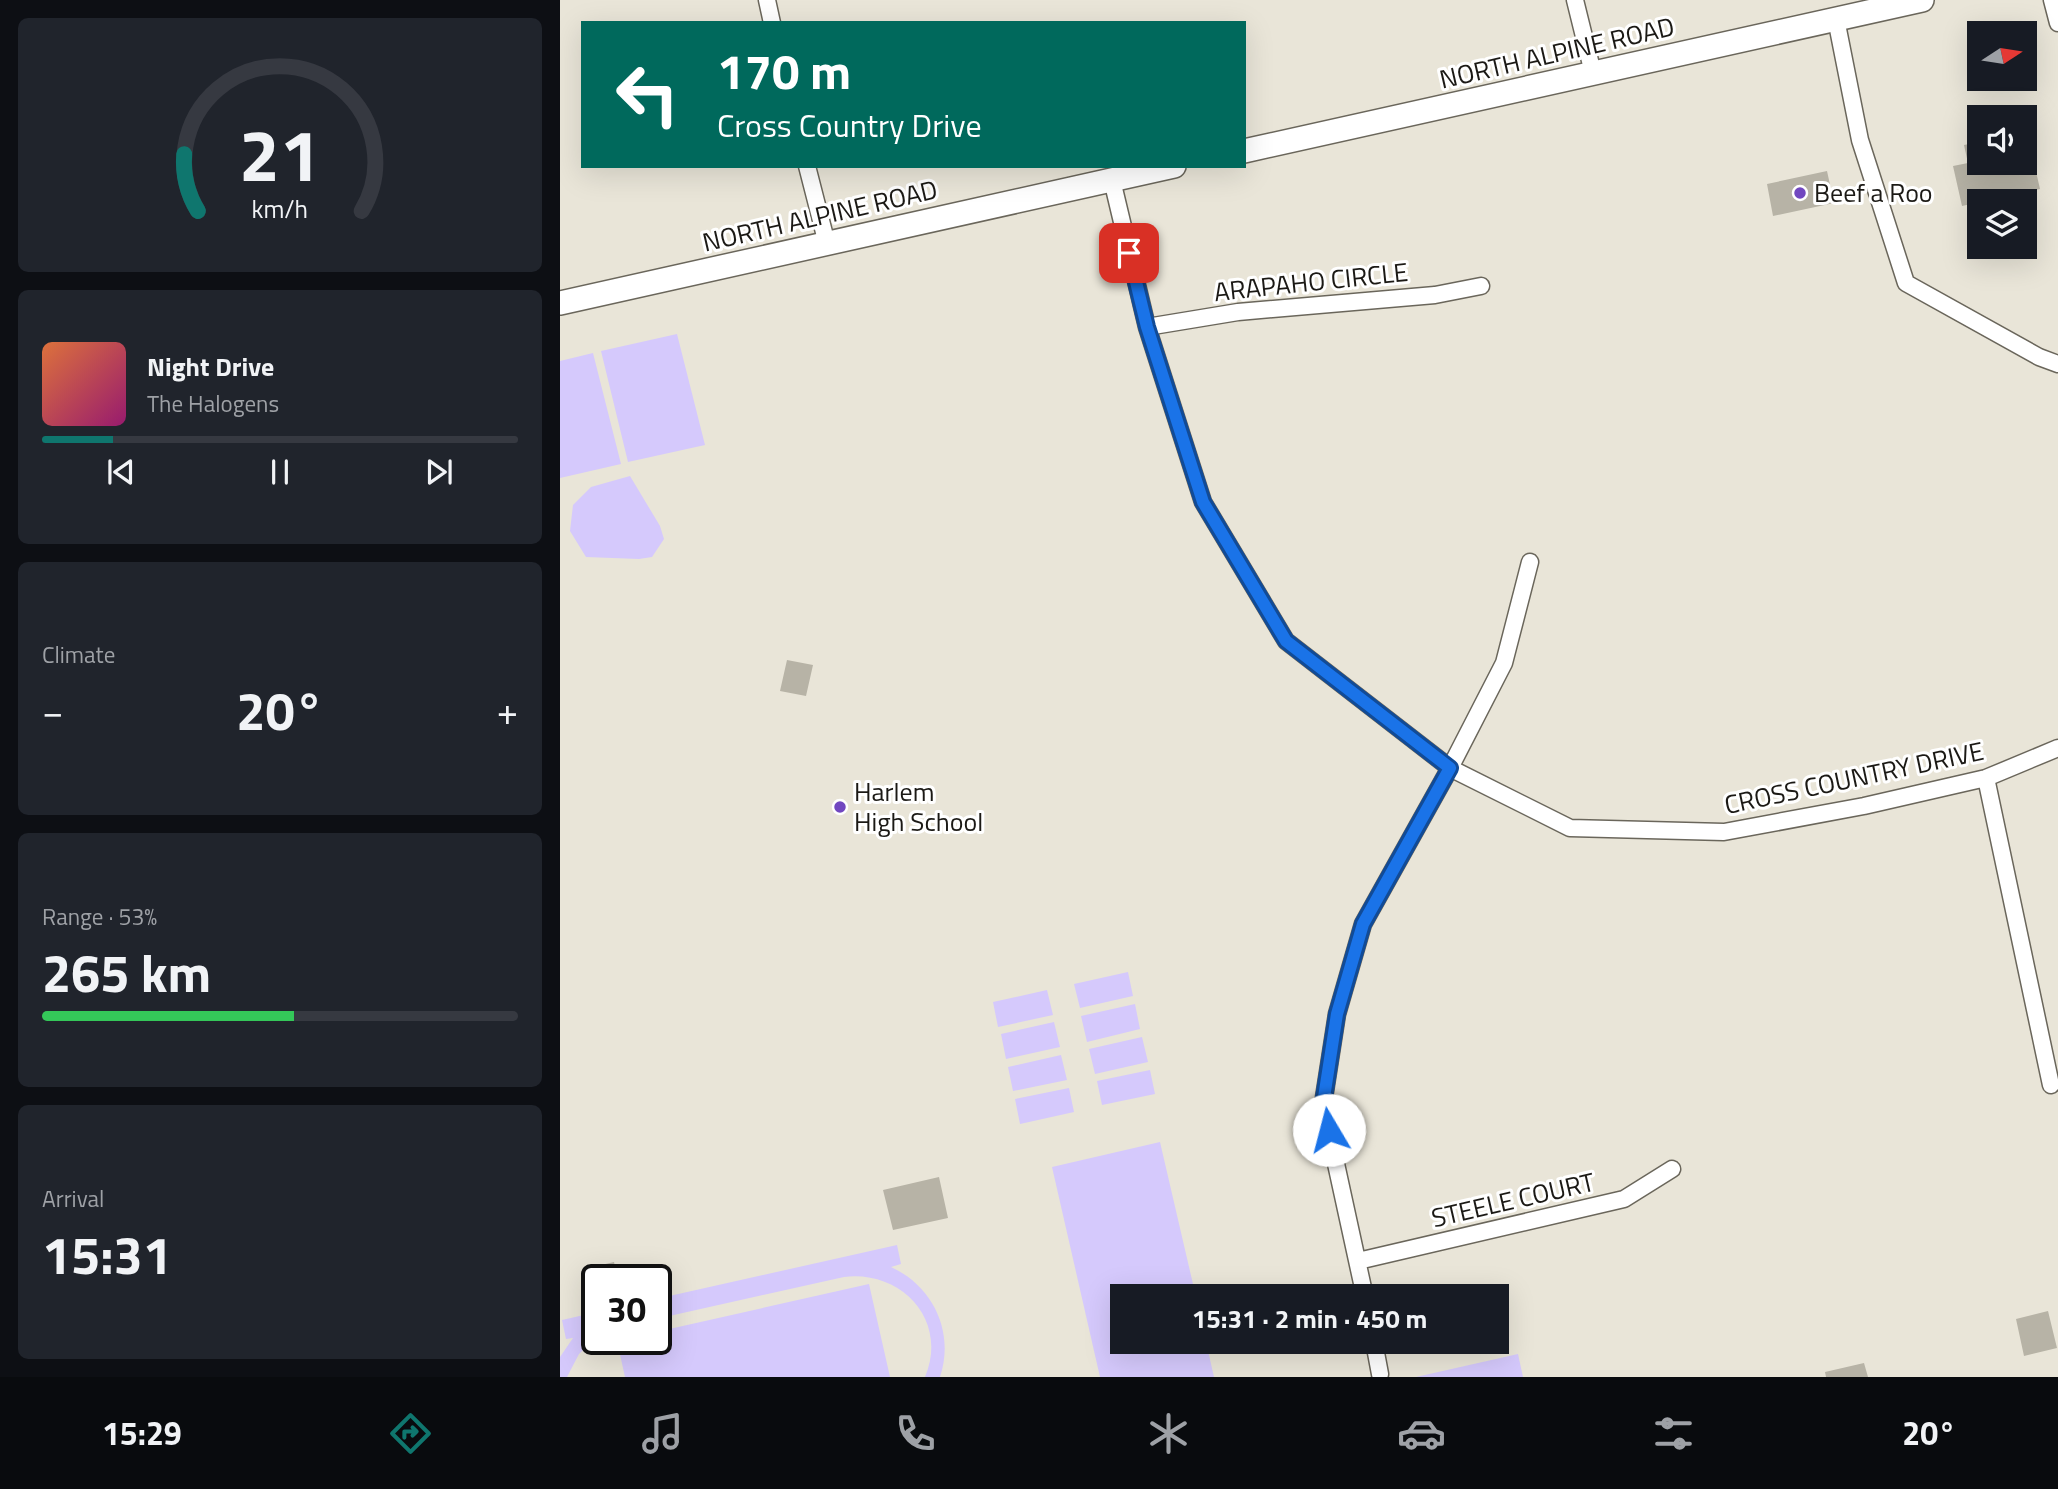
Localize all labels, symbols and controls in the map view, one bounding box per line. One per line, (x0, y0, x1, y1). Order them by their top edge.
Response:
street label: NORTH ALPINE ROAD (1436, 7, 1678, 99)
north arrow (1967, 21, 2037, 91)
map controls (1967, 21, 2037, 259)
text: 170 m (717, 33, 851, 108)
icon: left (602, 49, 693, 140)
text: 21 (239, 99, 321, 209)
text: Cross Country Drive (717, 101, 982, 149)
button: sound (1967, 105, 2037, 175)
street label: NORTH ALPINE ROAD (699, 170, 941, 262)
place label: Beef a Roo (1814, 173, 1933, 212)
marker: Beef a Roo (1792, 185, 1808, 201)
button: layers (1967, 189, 2037, 259)
text: km/h (252, 190, 308, 228)
pin (1099, 223, 1159, 283)
icon: arrive (1110, 234, 1148, 272)
street label: ARAPAHO CIRCLE (1212, 252, 1410, 311)
text: Night Drive (147, 347, 274, 386)
text: The Halogens (147, 386, 279, 421)
icon: previous (102, 453, 140, 491)
icon: pause (261, 453, 299, 491)
icon: next (420, 453, 458, 491)
text: Climate (42, 637, 115, 672)
text: 20° (236, 671, 324, 750)
text: − (42, 682, 63, 740)
text: + (497, 682, 518, 740)
street label: CROSS COUNTRY DRIVE (1721, 731, 1987, 824)
place label: Harlem High School (854, 772, 983, 841)
marker: Harlem High School (832, 799, 848, 815)
text: Range · 53% (42, 899, 157, 934)
text: 265 km (42, 933, 211, 1012)
position arrow (1292, 1093, 1366, 1167)
street label: STEELE COURT (1427, 1162, 1599, 1237)
text: Arrival (42, 1181, 104, 1216)
text: 15:31 (42, 1215, 172, 1294)
speed limit sign: 30 (581, 1264, 672, 1355)
text: 15:31 · 2 min · 450 m (1192, 1299, 1427, 1338)
text: 15:29 (102, 1409, 182, 1457)
icon: directions (386, 1409, 435, 1458)
icon: music (638, 1409, 687, 1458)
icon: phone (891, 1409, 940, 1458)
icon: climate (1144, 1409, 1193, 1458)
icon: car (1397, 1409, 1446, 1458)
icon: filters (1649, 1409, 1698, 1458)
text: 20° (1902, 1409, 1956, 1457)

